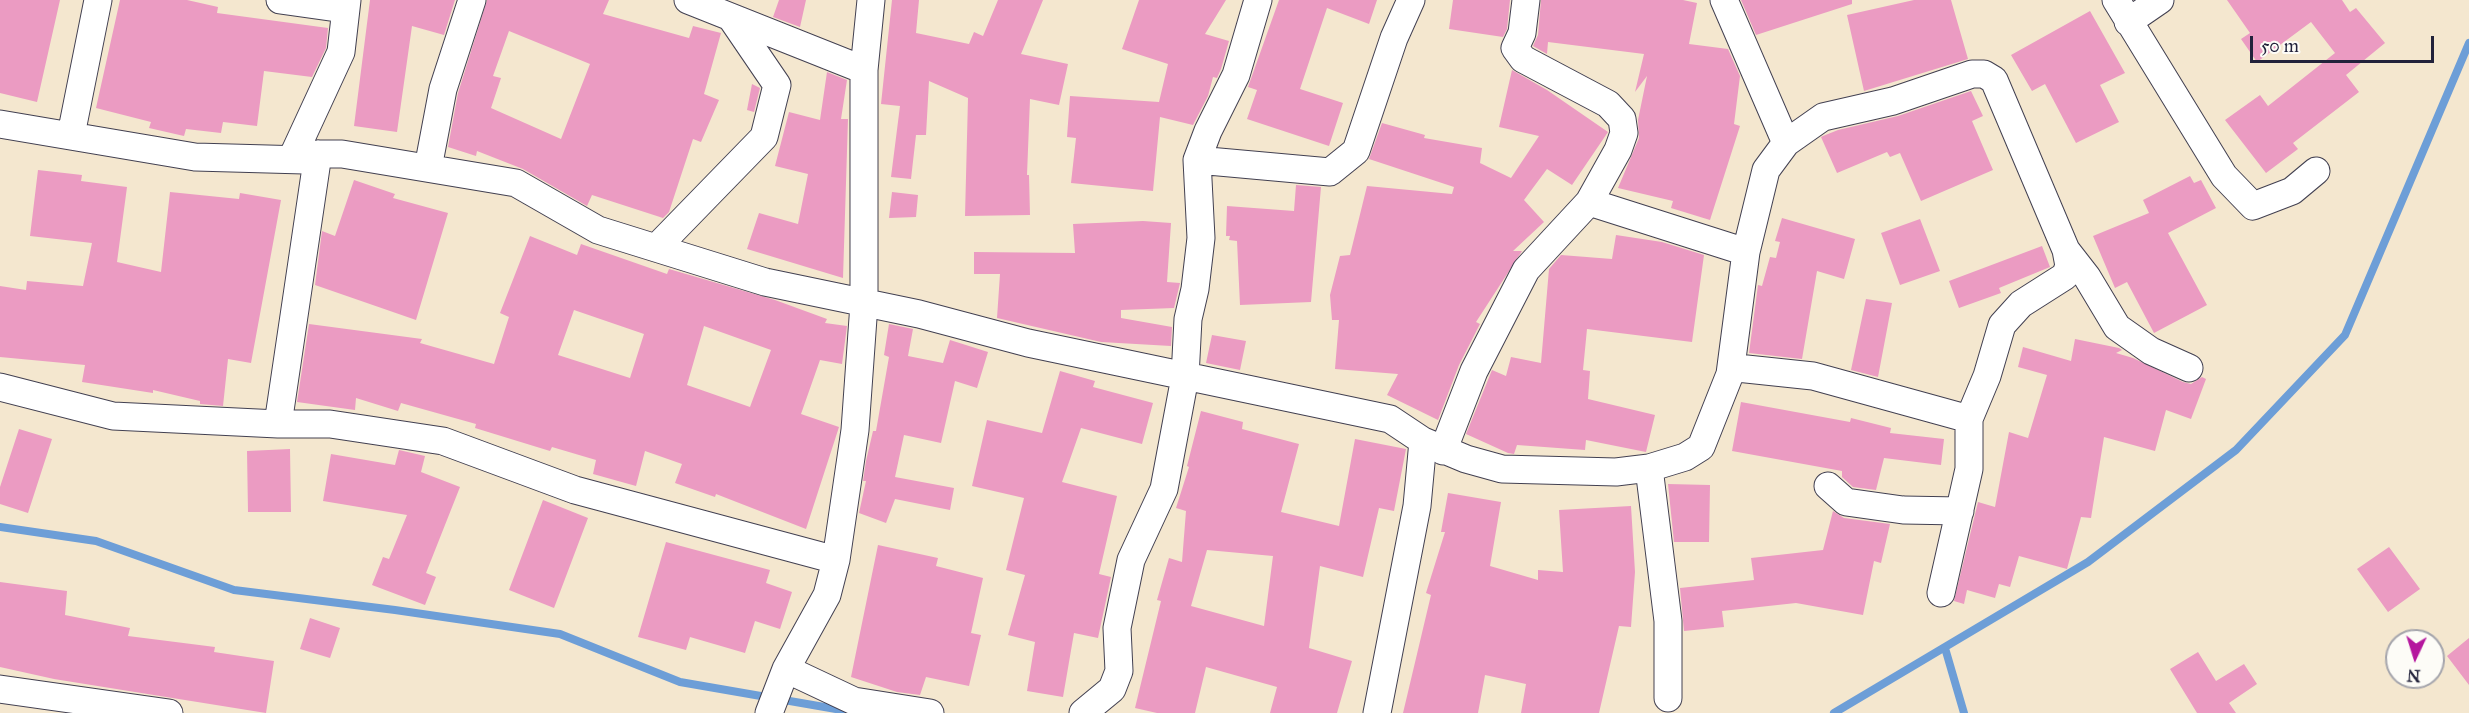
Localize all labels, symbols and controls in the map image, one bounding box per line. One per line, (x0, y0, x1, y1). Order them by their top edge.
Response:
scale bar (2253, 24, 2438, 62)
text: 50 m (2261, 35, 2299, 57)
north arrow (2385, 629, 2445, 689)
text: N (2406, 666, 2421, 685)

